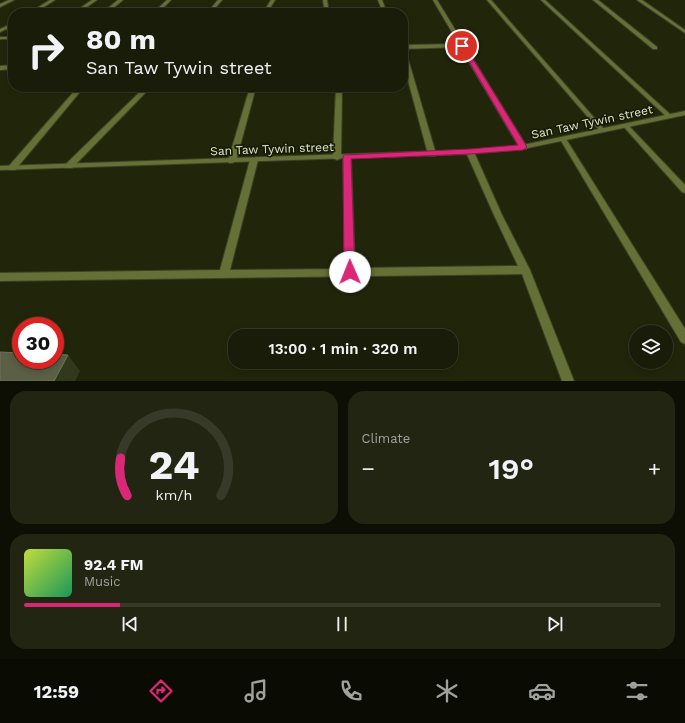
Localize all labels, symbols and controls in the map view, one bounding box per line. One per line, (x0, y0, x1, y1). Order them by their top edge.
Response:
text: 80 m (86, 23, 156, 56)
icon: right (20, 24, 72, 76)
pin (445, 29, 479, 63)
icon: arrive (451, 35, 473, 57)
text: San Taw Tywin street (86, 57, 272, 78)
street label: San Taw Tywin street (530, 102, 654, 142)
street label: San Taw Tywin street (210, 140, 334, 158)
position arrow (329, 251, 371, 293)
speed limit sign: 30 (12, 317, 64, 369)
map controls (629, 325, 673, 369)
button: layers (629, 325, 673, 369)
text: 13:00 · 1 min · 320 m (268, 340, 418, 358)
text: Climate (362, 431, 410, 446)
text: 24 (148, 439, 199, 488)
text: 19° (489, 451, 534, 486)
text: − (362, 456, 375, 481)
text: + (648, 456, 661, 481)
text: km/h (155, 486, 192, 502)
text: 92.4 FM (84, 556, 143, 574)
text: Music (84, 574, 121, 589)
icon: previous (119, 613, 141, 635)
icon: pause (331, 613, 353, 635)
icon: next (544, 613, 566, 635)
icon: directions (147, 677, 175, 705)
icon: music (242, 677, 270, 705)
icon: phone (337, 677, 365, 705)
icon: climate (433, 677, 461, 705)
icon: car (528, 677, 556, 705)
icon: filters (623, 677, 651, 705)
text: 12:59 (34, 681, 79, 702)

